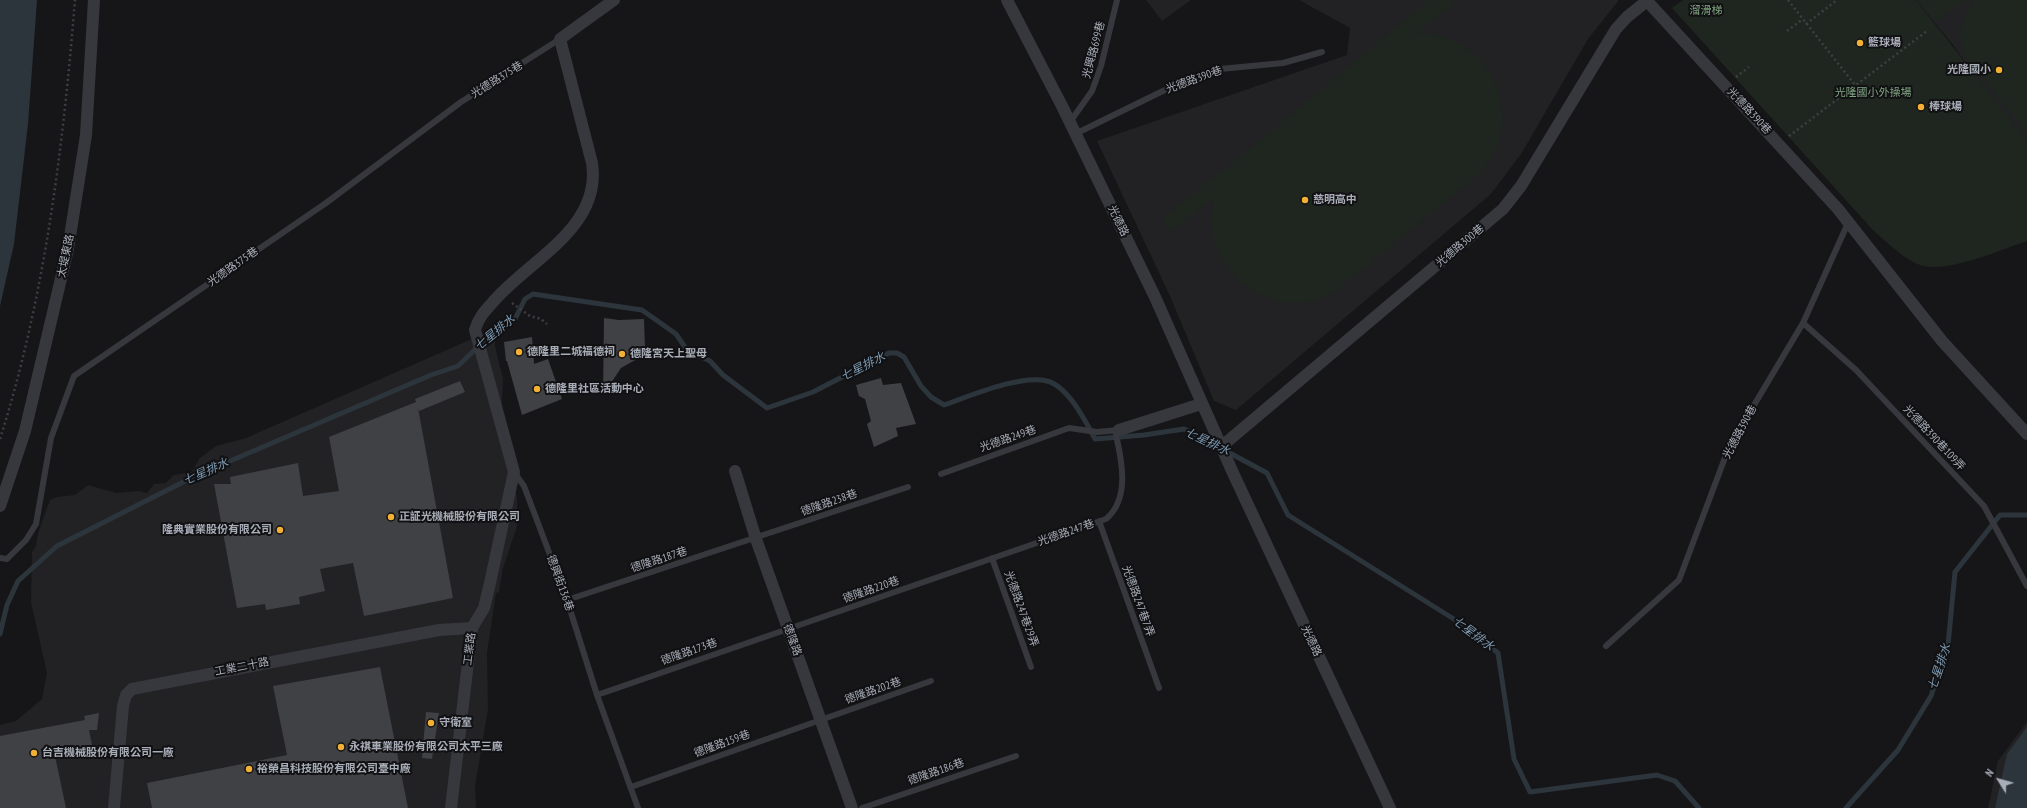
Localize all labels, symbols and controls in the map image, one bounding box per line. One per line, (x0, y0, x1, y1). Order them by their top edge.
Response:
park label: 溜滑梯 (1690, 4, 1722, 18)
street label: 光興路699巷 (1080, 20, 1108, 80)
place label: 籃球場 (1868, 36, 1901, 50)
marker: 籃球場 (1855, 38, 1865, 48)
street label: 光德路375巷 (469, 59, 525, 101)
place label: 光隆國小 (1947, 63, 1991, 77)
street label: 光德路390巷 (1164, 64, 1224, 96)
marker: 光隆國小 (1994, 65, 2004, 75)
street label: 光德路390巷 (1724, 85, 1774, 137)
park label: 光隆國小外操場 (1835, 86, 1911, 100)
place label: 棒球場 (1929, 100, 1962, 114)
marker: 棒球場 (1916, 102, 1926, 112)
place label: 慈明高中 (1313, 193, 1357, 207)
marker: 慈明高中 (1300, 195, 1310, 205)
street label: 光德路 (1105, 203, 1131, 239)
street label: 光德路300巷 (1433, 222, 1487, 270)
street label: 太堤東路 (55, 233, 77, 279)
street label: 光德路375巷 (205, 245, 261, 289)
water label: 七星排水 (472, 312, 518, 354)
place label: 德隆里二城福德祠 (527, 345, 615, 359)
marker: 德隆里二城福德祠 (514, 347, 524, 357)
place label: 德隆宮天上聖母 (630, 347, 707, 361)
marker: 德隆宮天上聖母 (617, 349, 627, 359)
water label: 七星排水 (838, 350, 888, 384)
place label: 德隆里社區活動中心 (545, 382, 644, 396)
marker: 德隆里社區活動中心 (532, 384, 542, 394)
street label: 光德路390巷 (1720, 403, 1760, 461)
street label: 光德路390巷109弄 (1900, 403, 1968, 473)
street label: 光德路249巷 (978, 423, 1038, 455)
water label: 七星排水 (1182, 425, 1232, 459)
water label: 七星排水 (181, 456, 231, 488)
street label: 德隆路238巷 (799, 487, 859, 519)
place label: 正証光機械股份有限公司 (399, 510, 520, 524)
marker: 正証光機械股份有限公司 (386, 512, 396, 522)
street label: 光德路247巷 (1036, 517, 1096, 549)
place label: 隆典實業股份有限公司 (162, 523, 272, 537)
marker: 隆典實業股份有限公司 (275, 525, 285, 535)
street label: 德隆路187巷 (629, 545, 689, 575)
street label: 德興街136巷 (544, 553, 576, 613)
street label: 光德路247巷7弄 (1119, 564, 1157, 638)
street label: 光德路247巷29弄 (1001, 569, 1041, 649)
street label: 德隆路220巷 (841, 574, 901, 606)
water label: 七星排水 (1449, 614, 1497, 654)
street label: 德隆路 (780, 622, 804, 658)
street label: 光德路 (1298, 623, 1324, 659)
street label: 工業路 (461, 632, 479, 666)
street label: 德隆路173巷 (659, 636, 719, 668)
water label: 七星排水 (1926, 642, 1954, 692)
street label: 工業二十路 (214, 655, 270, 679)
street label: 德隆路202巷 (843, 675, 903, 707)
place label: 守衛室 (439, 716, 472, 730)
marker: 守衛室 (426, 718, 436, 728)
street label: 德隆路159巷 (692, 728, 752, 760)
place label: 永祺車業股份有限公司太平三廠 (349, 740, 503, 754)
marker: 永祺車業股份有限公司太平三廠 (336, 742, 346, 752)
place label: 台吉機械股份有限公司一廠 (42, 746, 174, 760)
marker: 台吉機械股份有限公司一廠 (29, 748, 39, 758)
street label: 德隆路186巷 (906, 756, 966, 788)
north arrow (1979, 760, 2019, 800)
place label: 裕榮昌科技股份有限公司臺中廠 (257, 762, 411, 776)
marker: 裕榮昌科技股份有限公司臺中廠 (244, 764, 254, 774)
text: N (1982, 766, 1997, 779)

